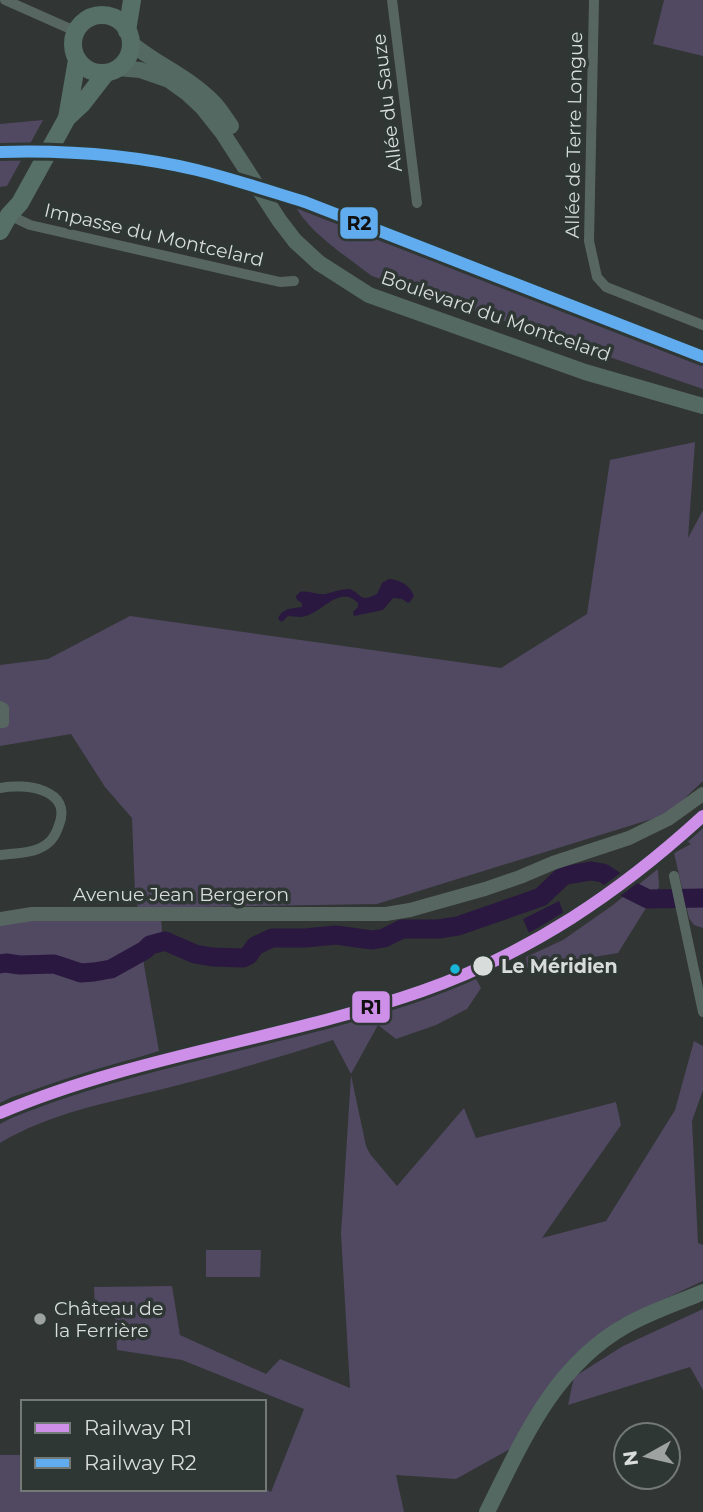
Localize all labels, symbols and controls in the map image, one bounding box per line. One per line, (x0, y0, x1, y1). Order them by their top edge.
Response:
street label: Allée de Terre Longue (561, 31, 587, 239)
street label: Allée du Sauze (367, 33, 407, 173)
street label: Impasse du Montcelard (42, 199, 266, 271)
line badge: R2 (339, 206, 379, 240)
text: R2 (346, 212, 372, 235)
street label: Boulevard du Montcelard (378, 266, 614, 366)
street label: Avenue Jean Bergeron (73, 883, 289, 906)
marker: Le Méridien (471, 954, 495, 978)
place label: Le Méridien (501, 955, 618, 978)
unlabelled marker (448, 962, 462, 976)
line badge: R1 (351, 990, 391, 1024)
text: R1 (360, 996, 382, 1019)
place label: Château de la Ferrière (54, 1297, 163, 1342)
marker: Château de la Ferrière (32, 1311, 48, 1327)
legend (21, 1400, 266, 1491)
text: Railway R1 (84, 1415, 192, 1440)
north arrow (612, 1421, 682, 1491)
text: N (618, 1449, 643, 1468)
text: Railway R2 (84, 1450, 197, 1475)

